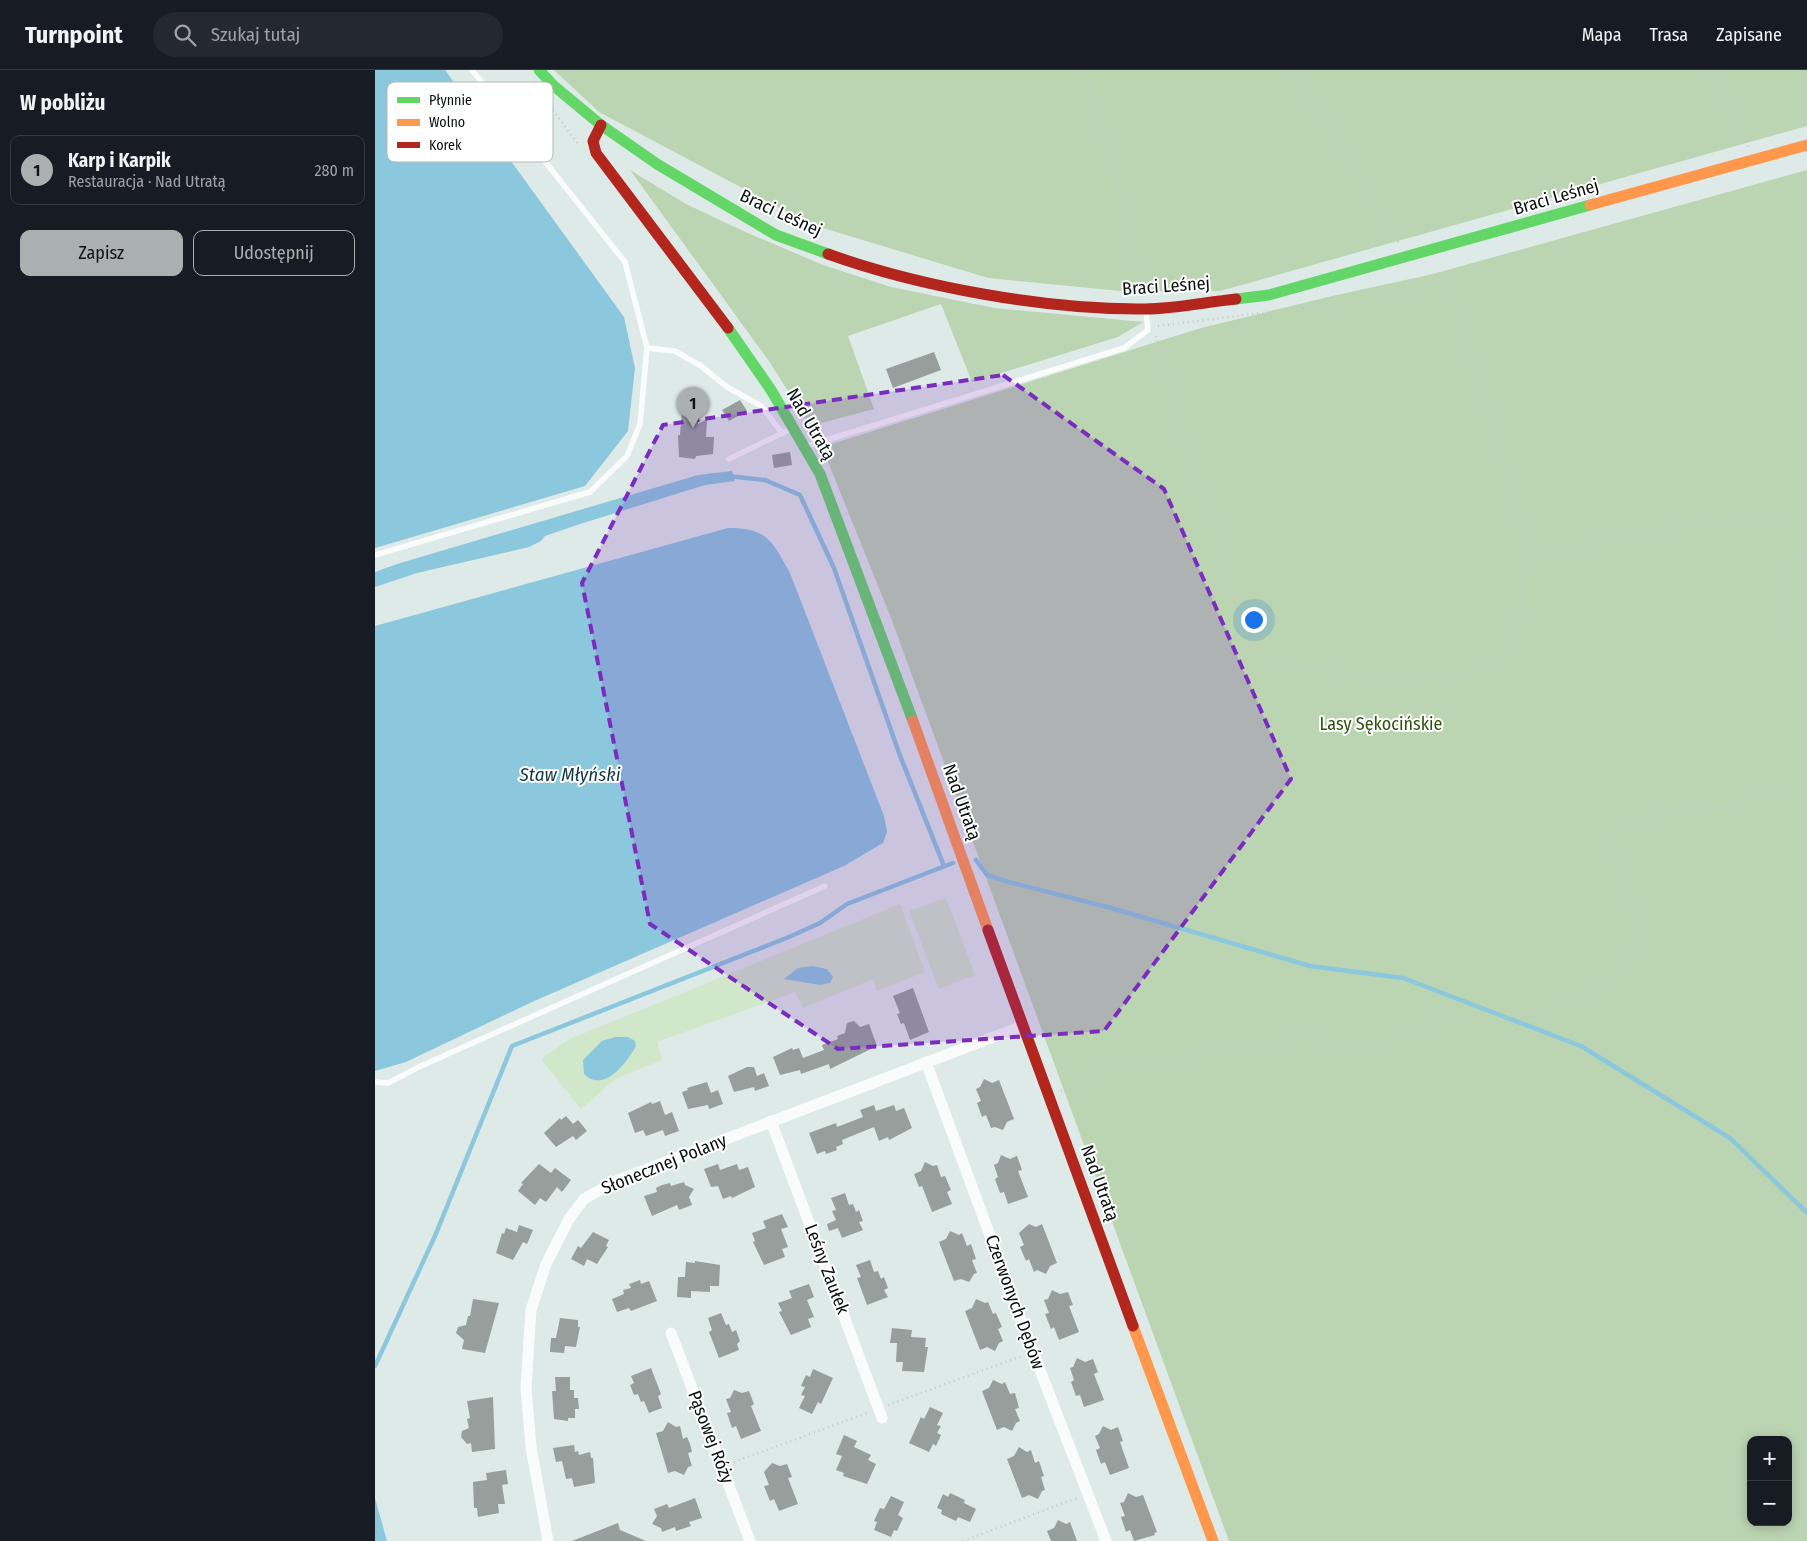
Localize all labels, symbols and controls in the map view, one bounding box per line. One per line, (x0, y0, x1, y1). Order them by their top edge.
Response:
search box (153, 12, 503, 57)
text: Turnpoint (25, 21, 123, 49)
icon: search (171, 21, 199, 49)
text: Szukaj tutaj (211, 23, 300, 46)
text: Mapa (1582, 24, 1621, 46)
text: Trasa (1649, 24, 1688, 46)
text: Zapisane (1716, 24, 1782, 46)
legend (387, 82, 553, 162)
text: W pobliżu (20, 90, 105, 116)
text: Płynnie (429, 92, 472, 109)
text: Wolno (429, 114, 465, 131)
text: Korek (429, 137, 462, 154)
text: Karp i Karpik (68, 149, 171, 172)
text: 1 (34, 161, 40, 180)
text: 280 m (315, 161, 354, 180)
text: Restauracja · Nad Utratą (68, 172, 226, 191)
street label: Braci Leśnej (1511, 174, 1601, 220)
street label: Braci Leśnej (737, 184, 825, 242)
button: Zapisz (20, 230, 183, 276)
button: Udostępnij (193, 230, 355, 276)
street label: Braci Leśnej (1121, 272, 1211, 300)
street label: Nad Utratą (782, 384, 840, 464)
pin: 1 (677, 387, 709, 428)
your location (1241, 607, 1267, 633)
park label: Lasy Sękocińskie (1320, 713, 1443, 735)
street label: Nad Utratą (938, 761, 986, 843)
water label: Staw Młyński (519, 763, 621, 786)
street label: Słonecznej Polany (598, 1129, 730, 1199)
street label: Nad Utratą (1076, 1142, 1124, 1224)
street label: Leśny Zaułek (800, 1221, 854, 1318)
street label: Czerwonych Dębów (980, 1232, 1050, 1372)
street label: Pąsowej Róży (683, 1387, 739, 1487)
map controls (1747, 1436, 1792, 1526)
button: + (1747, 1436, 1792, 1481)
button: − (1747, 1481, 1792, 1526)

